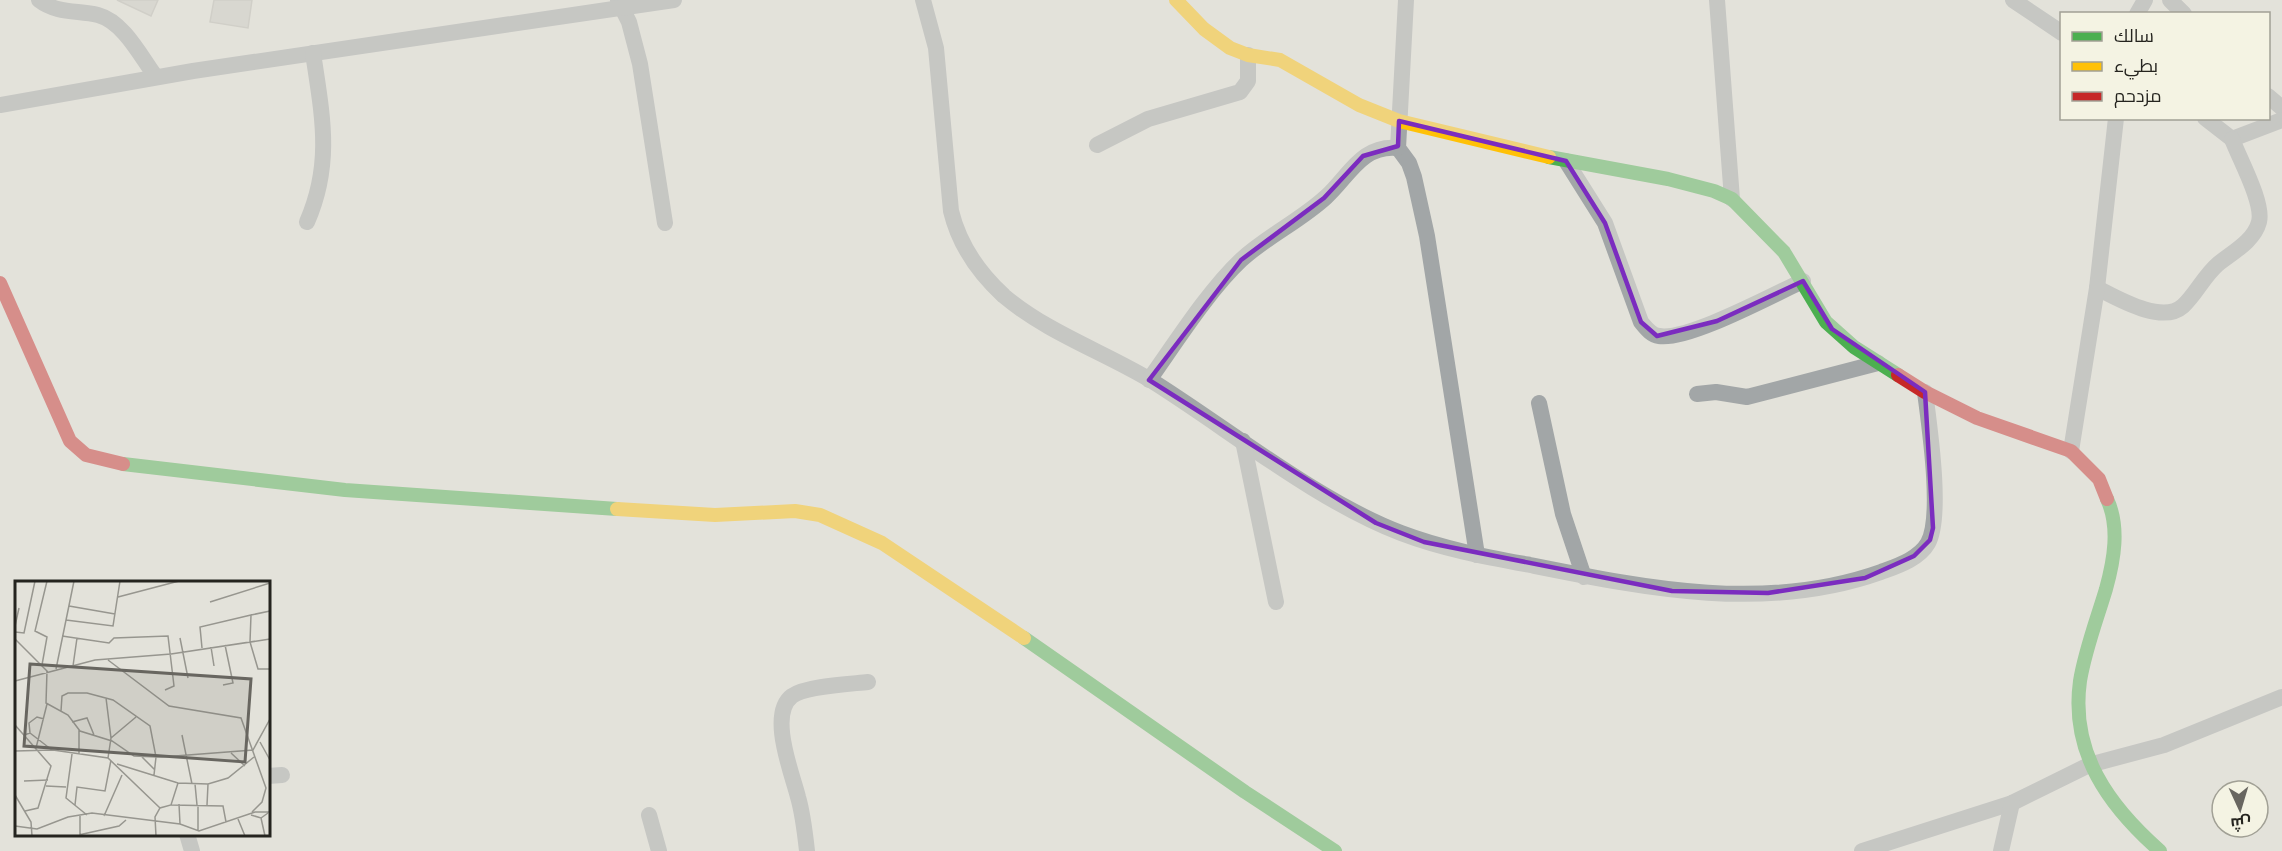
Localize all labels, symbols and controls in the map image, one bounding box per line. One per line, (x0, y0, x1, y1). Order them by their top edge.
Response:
legend (2060, 12, 2270, 120)
text: سالك (2114, 24, 2154, 46)
text: بطيء (2114, 54, 2158, 80)
text: مزدحم (2114, 84, 2162, 108)
inset map (15, 581, 270, 836)
north arrow (2210, 779, 2270, 839)
text: ش (2230, 813, 2252, 835)

